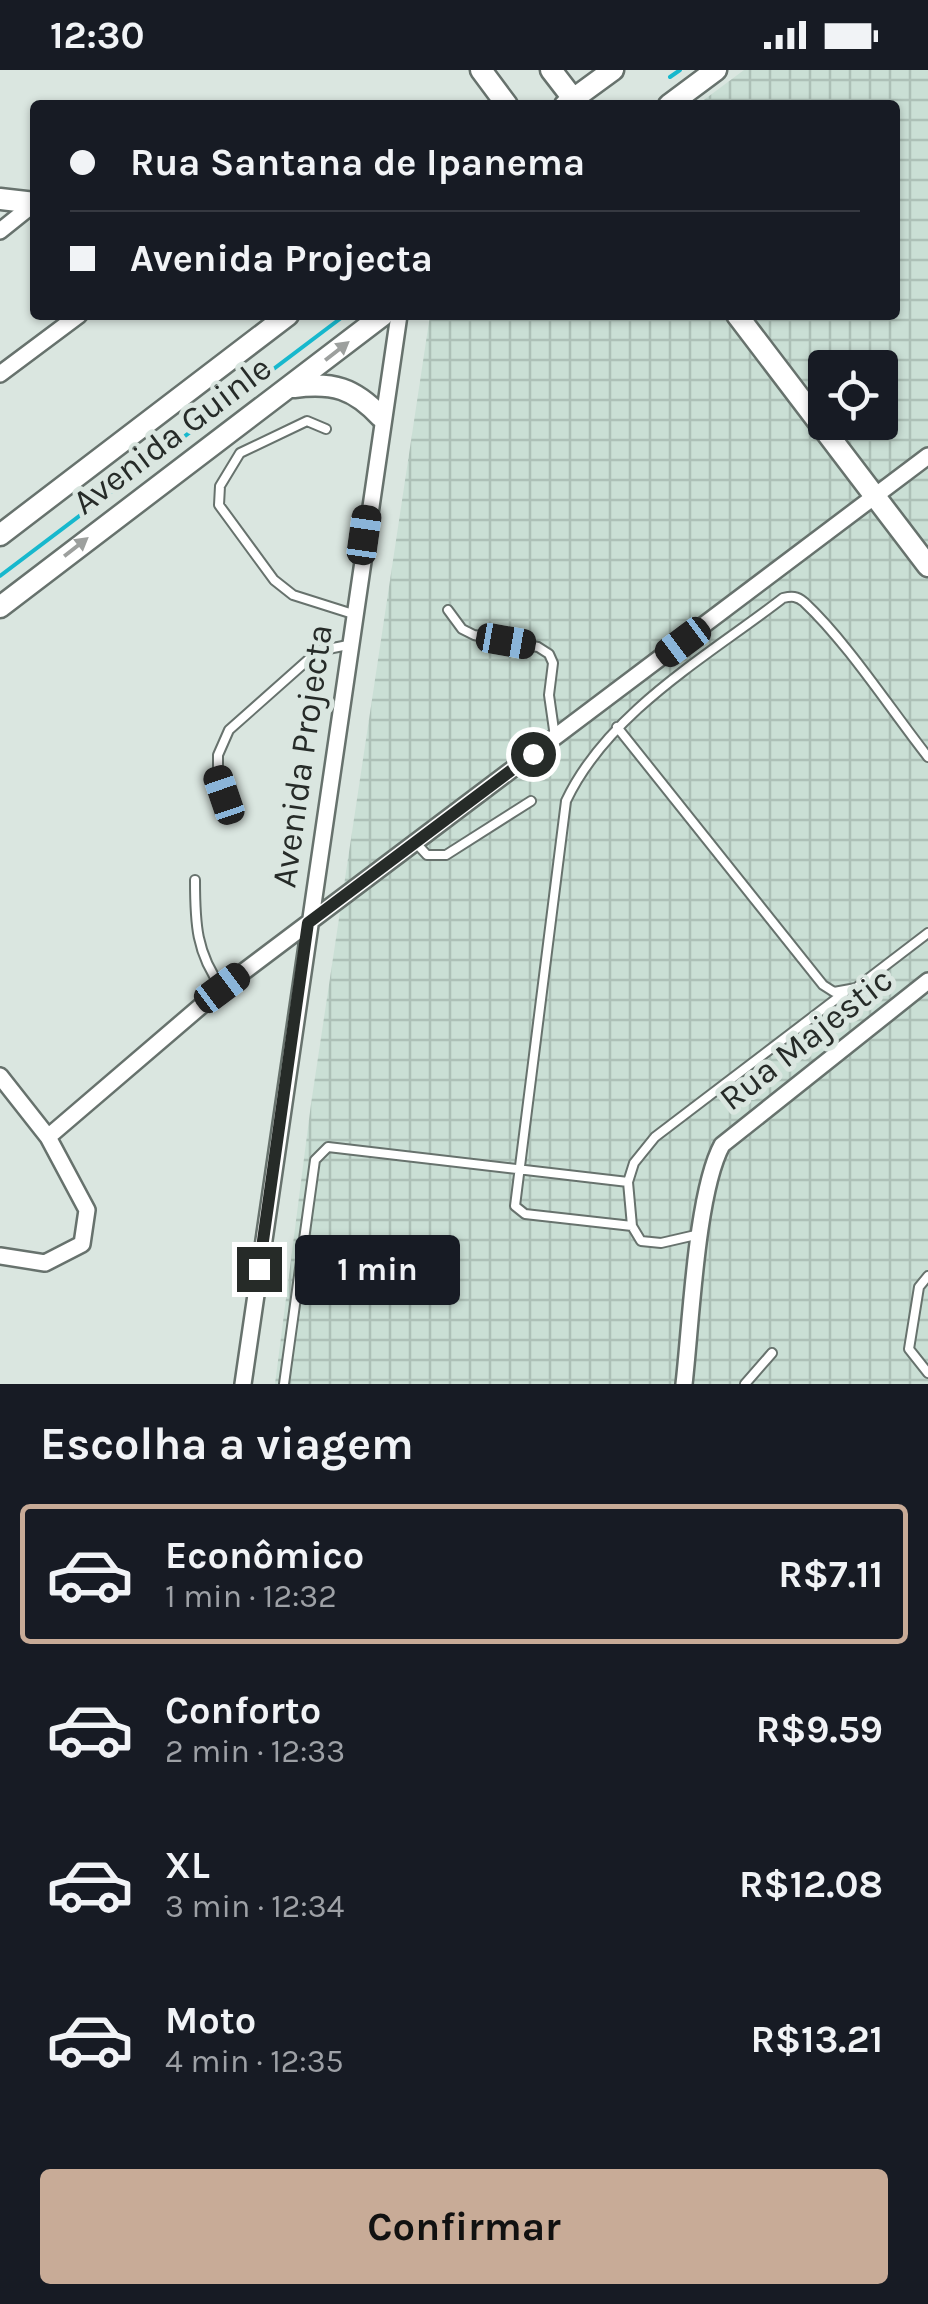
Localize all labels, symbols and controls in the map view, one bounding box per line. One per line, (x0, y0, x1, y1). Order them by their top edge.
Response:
text: 12:30 (50, 13, 144, 58)
text: Rua Santana de Ipanema (130, 140, 585, 185)
text: Avenida Projecta (130, 236, 433, 281)
one-way arrow (325, 341, 350, 362)
street label: Avenida Guinle (65, 347, 279, 523)
map controls (808, 350, 898, 440)
button: locate (808, 350, 898, 440)
car (345, 503, 383, 567)
one-way arrow (64, 537, 89, 558)
car (650, 612, 716, 672)
car (474, 621, 538, 661)
street label: Avenida Projecta (263, 622, 341, 890)
route start (511, 732, 556, 777)
car (200, 762, 248, 828)
car (189, 958, 255, 1018)
street label: Rua Majestic (711, 959, 901, 1119)
callout: 1 min (294, 1234, 459, 1304)
route end (237, 1247, 282, 1292)
text: 1 min (337, 1251, 418, 1288)
text: Escolha a viagem (40, 1418, 414, 1470)
icon: car (45, 1529, 135, 1619)
text: Econômico (165, 1533, 364, 1578)
text: R$7.11 (778, 1552, 883, 1597)
text: 1 min · 12:32 (165, 1578, 337, 1615)
icon: car (45, 1684, 135, 1774)
text: Conforto (165, 1688, 321, 1733)
text: R$9.59 (756, 1707, 883, 1752)
text: 2 min · 12:33 (165, 1733, 345, 1770)
icon: car (45, 1839, 135, 1929)
text: XL (165, 1843, 210, 1888)
text: R$12.08 (739, 1862, 883, 1907)
text: 3 min · 12:34 (165, 1888, 344, 1925)
icon: car (45, 1994, 135, 2084)
text: Moto (165, 1998, 256, 2043)
text: R$13.21 (750, 2017, 883, 2062)
text: 4 min · 12:35 (165, 2043, 344, 2080)
button: Confirmar (40, 2169, 888, 2284)

